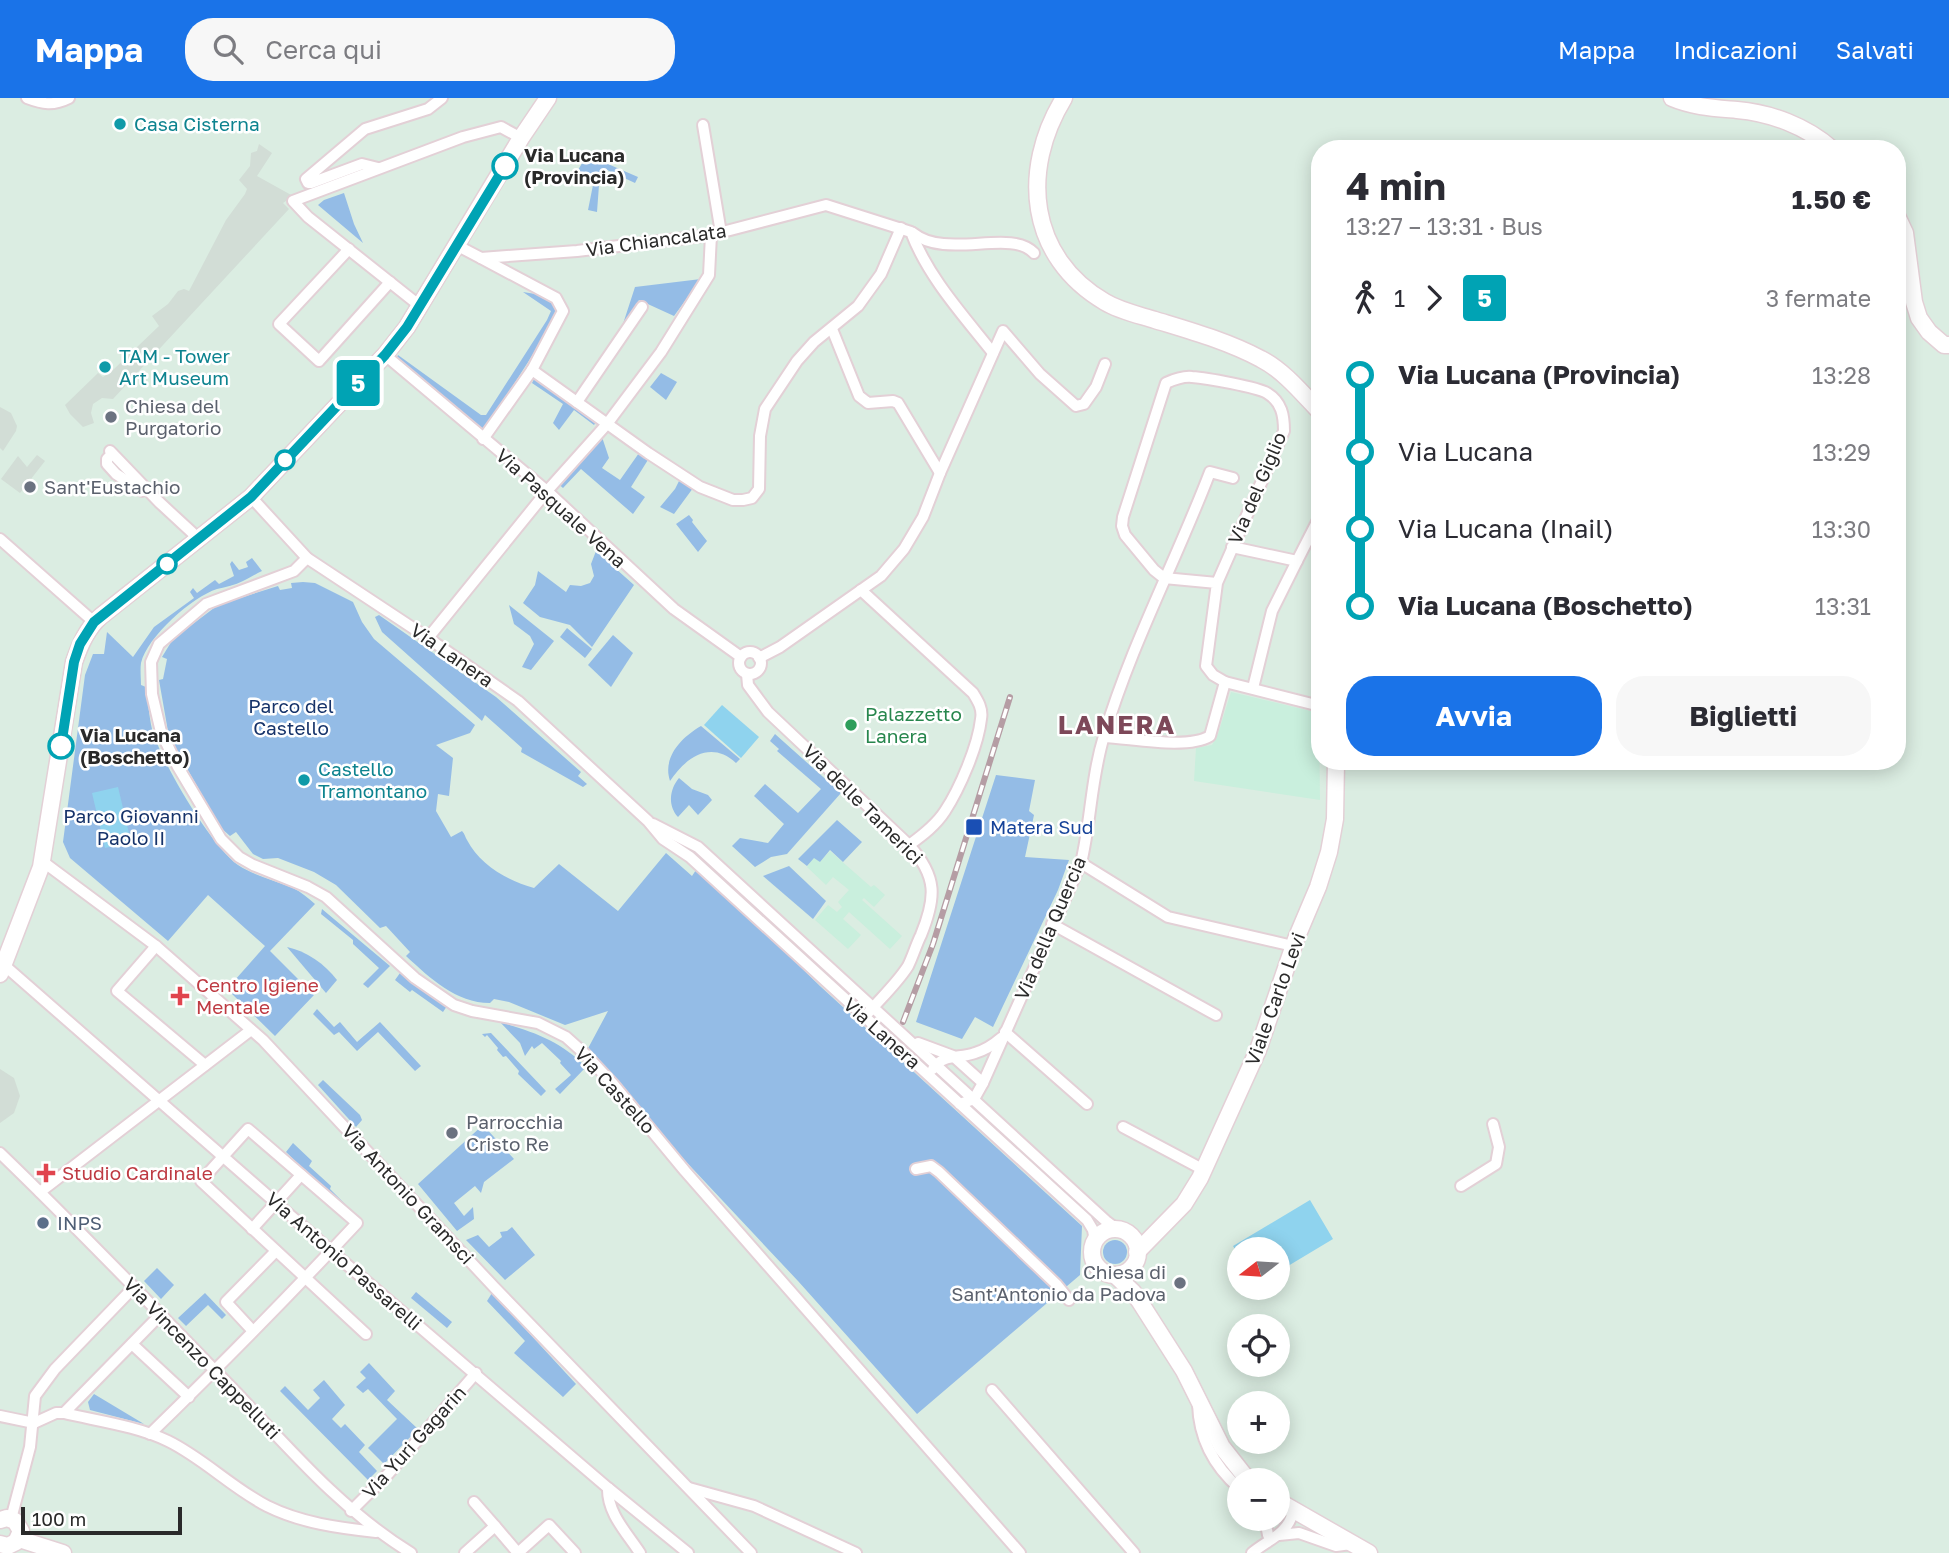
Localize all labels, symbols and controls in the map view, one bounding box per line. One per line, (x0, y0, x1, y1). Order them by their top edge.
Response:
search box (185, 18, 675, 81)
text: Mappa (35, 30, 143, 69)
icon: search (209, 30, 247, 68)
text: Cerca qui (265, 34, 382, 65)
text: Mappa (1558, 35, 1635, 64)
text: Indicazioni (1673, 35, 1798, 64)
text: Salvati (1836, 35, 1914, 64)
place label: Casa Cisterna (134, 112, 260, 135)
marker: Casa Cisterna (112, 116, 128, 132)
place label: Via Lucana (Provincia) (524, 143, 625, 188)
marker: Via Lucana (Provincia) (492, 153, 518, 179)
text: 4 min (1346, 163, 1446, 208)
text: 1.50 € (1792, 184, 1871, 215)
text: 13:27 – 13:31 · Bus (1346, 212, 1543, 240)
street label: Via Chiancalata (584, 218, 728, 261)
icon: walk (1346, 279, 1384, 317)
icon: forward (1415, 279, 1453, 317)
text: 5 (1477, 283, 1492, 312)
text: 1 (1394, 284, 1405, 312)
text: 3 fermate (1766, 284, 1871, 312)
place label: TAM - Tower Art Museum (119, 344, 231, 389)
marker: TAM - Tower Art Museum (97, 359, 113, 375)
text: Via Lucana (Provincia) (1398, 359, 1680, 390)
line badge: 5 (335, 360, 381, 406)
text: 13:28 (1812, 361, 1871, 389)
text: 5 (351, 368, 365, 397)
place label: Chiesa del Purgatorio (125, 394, 221, 439)
marker: Chiesa del Purgatorio (103, 409, 119, 425)
street label: Via del Giglio (1223, 428, 1290, 547)
text: Via Lucana (1398, 436, 1533, 467)
text: 13:29 (1812, 438, 1871, 466)
street label: Via Pasquale Vena (492, 443, 631, 572)
unlabelled marker (275, 450, 295, 470)
place label: Sant'Eustachio (44, 475, 180, 498)
marker: Sant'Eustachio (22, 479, 38, 495)
text: Via Lucana (Inail) (1398, 513, 1614, 544)
text: 13:30 (1812, 515, 1871, 543)
unlabelled marker (157, 554, 177, 574)
text: Via Lucana (Boschetto) (1398, 590, 1693, 621)
text: 13:31 (1815, 592, 1871, 620)
street label: Via Lanera (406, 618, 498, 691)
button: Avvia (1346, 676, 1602, 756)
button: Biglietti (1616, 676, 1871, 756)
park label: Parco del Castello (248, 694, 334, 739)
place label: Palazzetto Lanera (865, 702, 962, 747)
district label: LANERA (1058, 709, 1176, 740)
marker: Palazzetto Lanera (843, 717, 859, 733)
place label: Via Lucana (Boschetto) (80, 723, 190, 768)
marker: Via Lucana (Boschetto) (48, 733, 74, 759)
street label: Via delle Tamerici (799, 739, 928, 868)
place label: Castello Tramontano (318, 757, 427, 802)
marker: Castello Tramontano (296, 772, 312, 788)
park label: Parco Giovanni Paolo II (63, 804, 199, 849)
place label: Matera Sud (990, 815, 1094, 838)
marker: Matera Sud (964, 817, 984, 837)
street label: Via della Quercia (1009, 853, 1090, 1003)
street label: Viale Carlo Levi (1240, 929, 1309, 1069)
place label: Centro Igiene Mentale (196, 973, 319, 1018)
marker: Centro Igiene Mentale (170, 986, 190, 1006)
street label: Via Lanera (839, 992, 926, 1073)
street label: Via Castello (570, 1041, 660, 1138)
place label: Parrocchia Cristo Re (466, 1110, 563, 1155)
street label: Via Antonio Gramsci (337, 1119, 479, 1268)
marker: Parrocchia Cristo Re (444, 1125, 460, 1141)
place label: Studio Cardinale (62, 1161, 213, 1184)
marker: Studio Cardinale (36, 1163, 56, 1183)
street label: Via Antonio Passarelli (262, 1187, 427, 1335)
place label: INPS (57, 1211, 102, 1234)
marker: INPS (35, 1215, 51, 1231)
north arrow (1227, 1237, 1290, 1300)
map controls (1227, 1237, 1290, 1531)
place label: Chiesa di Sant'Antonio da Padova (951, 1260, 1166, 1305)
street label: Via Vincenzo Cappelluti (119, 1272, 286, 1443)
marker: Chiesa di Sant'Antonio da Padova (1172, 1275, 1188, 1291)
button: locate (1227, 1314, 1290, 1377)
street label: Via Yuri Gagarin (357, 1381, 470, 1503)
button: + (1227, 1391, 1290, 1454)
button: − (1227, 1468, 1290, 1531)
scale bar (21, 1504, 182, 1536)
text: 100 m (32, 1507, 86, 1530)

